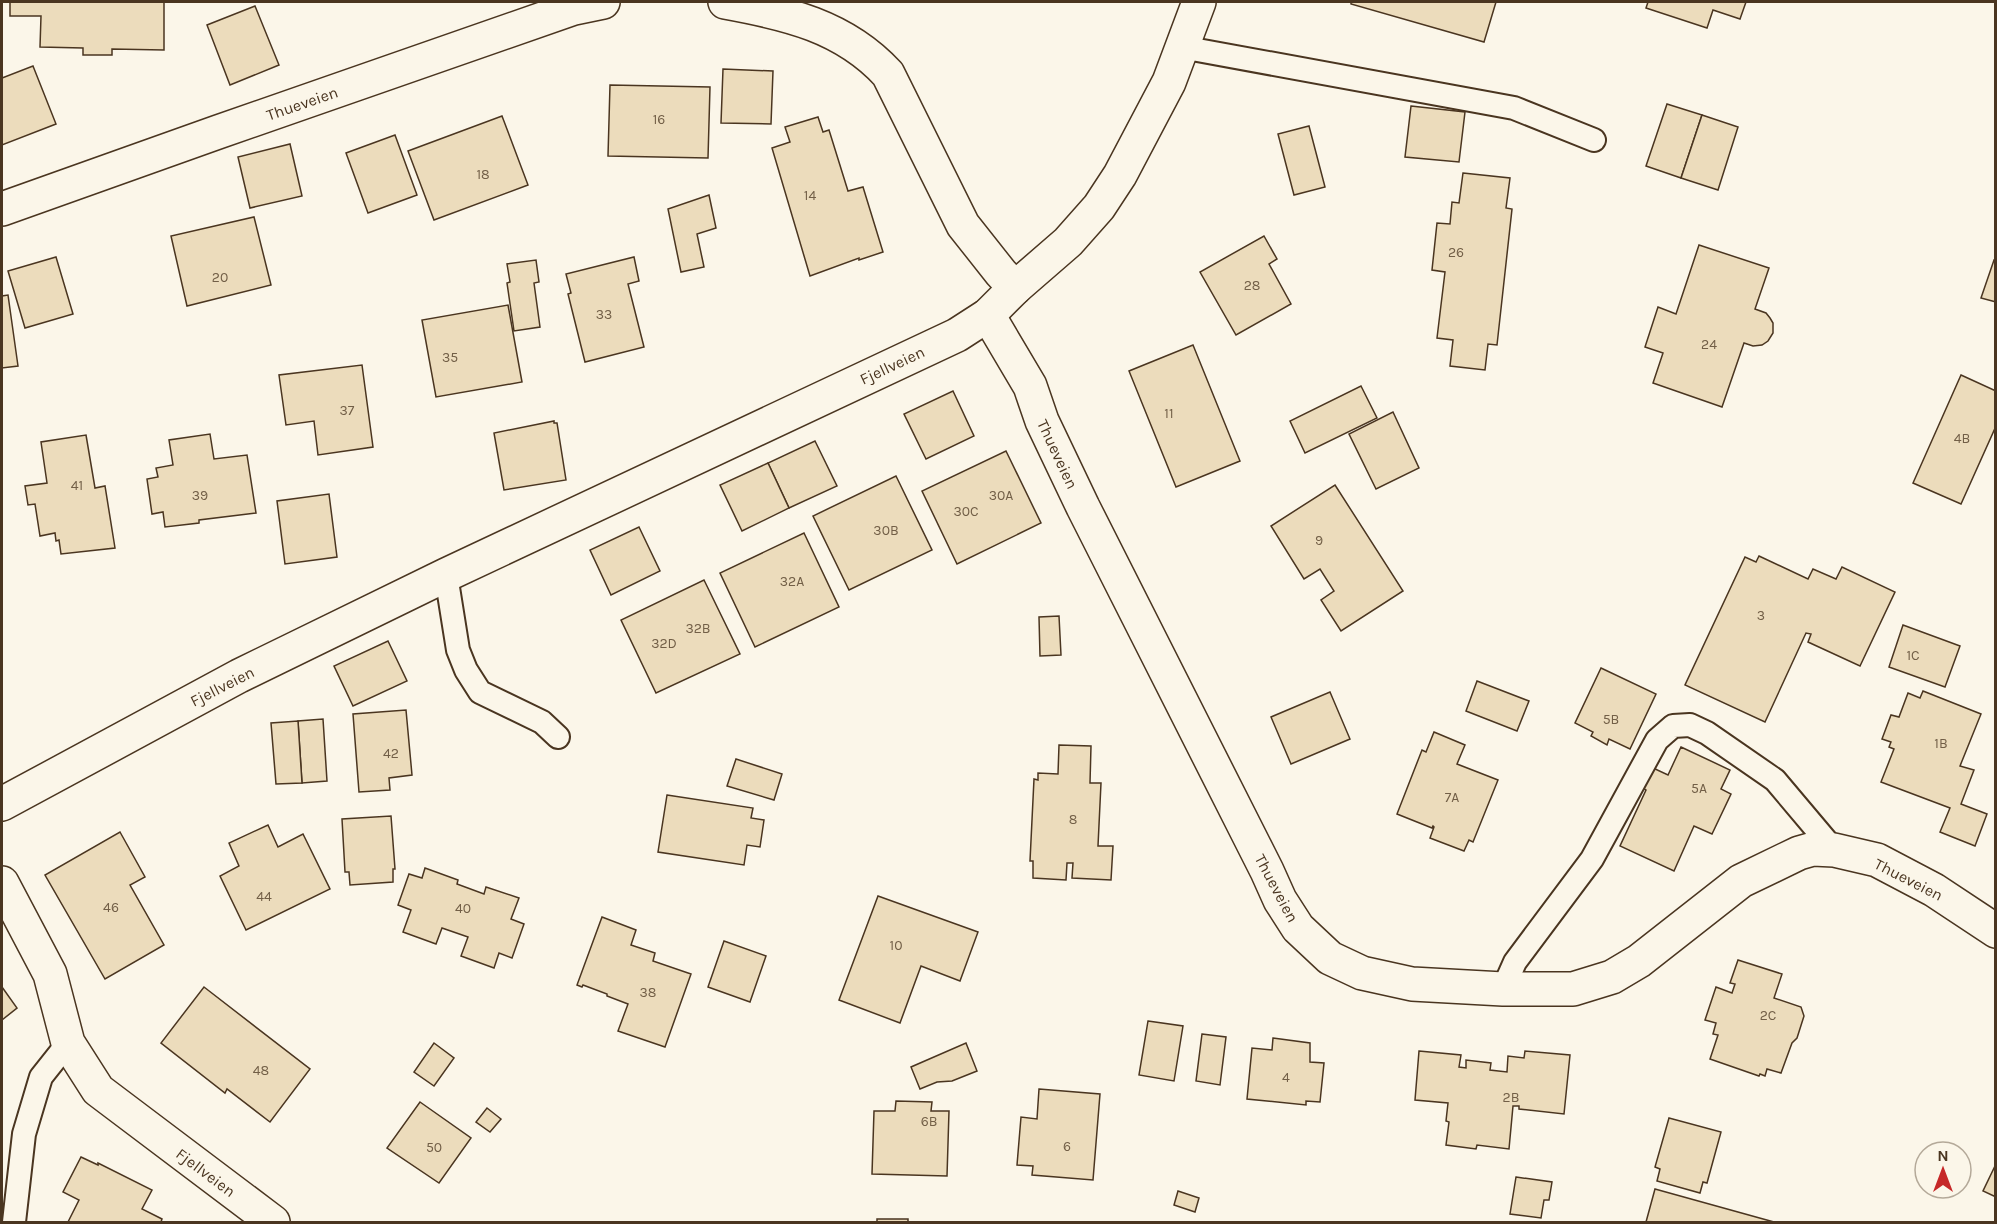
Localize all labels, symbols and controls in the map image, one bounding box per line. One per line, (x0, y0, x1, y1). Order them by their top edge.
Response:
street label: Thueveien (264, 82, 340, 125)
house number: 16 (653, 111, 665, 128)
house number: 18 (476, 166, 490, 183)
house number: 14 (804, 187, 816, 204)
house number: 26 (1448, 244, 1464, 261)
house number: 20 (212, 269, 228, 286)
house number: 28 (1244, 277, 1260, 294)
house number: 33 (596, 306, 612, 323)
house number: 24 (1701, 336, 1717, 353)
street label: Fjellveien (857, 342, 928, 389)
house number: 35 (442, 349, 458, 366)
house number: 37 (340, 402, 355, 419)
house number: 11 (1164, 405, 1174, 422)
street label: Thueveien (1033, 416, 1082, 492)
house number: 4B (1954, 430, 1970, 447)
house number: 41 (71, 477, 83, 494)
house number: 39 (192, 487, 208, 504)
house number: 30A (989, 487, 1013, 504)
house number: 30C (953, 503, 979, 520)
house number: 30B (873, 522, 899, 539)
house number: 9 (1315, 532, 1323, 549)
house number: 32A (780, 573, 804, 590)
house number: 3 (1757, 607, 1765, 624)
house number: 32B (685, 620, 711, 637)
house number: 32D (651, 635, 677, 652)
house number: 1C (1906, 647, 1920, 664)
street label: Fjellveien (187, 662, 257, 711)
house number: 5B (1603, 711, 1619, 728)
house number: 1B (1934, 735, 1948, 752)
house number: 42 (383, 745, 399, 762)
house number: 5A (1691, 780, 1707, 797)
house number: 7A (1445, 789, 1459, 806)
house number: 8 (1069, 811, 1077, 828)
street label: Thueveien (1251, 851, 1302, 926)
street label: Thueveien (1871, 854, 1946, 905)
house number: 44 (256, 888, 272, 905)
house number: 46 (103, 899, 119, 916)
house number: 40 (455, 900, 471, 917)
house number: 10 (890, 937, 902, 954)
house number: 38 (640, 984, 656, 1001)
house number: 2C (1760, 1007, 1776, 1024)
house number: 48 (253, 1062, 269, 1079)
house number: 4 (1282, 1069, 1290, 1086)
house number: 2B (1503, 1089, 1519, 1106)
house number: 6B (921, 1113, 937, 1130)
house number: 6 (1063, 1138, 1071, 1155)
house number: 50 (426, 1139, 442, 1156)
north arrow (1913, 1140, 1973, 1200)
street label: Fjellveien (172, 1144, 239, 1201)
text: N (1937, 1146, 1949, 1165)

